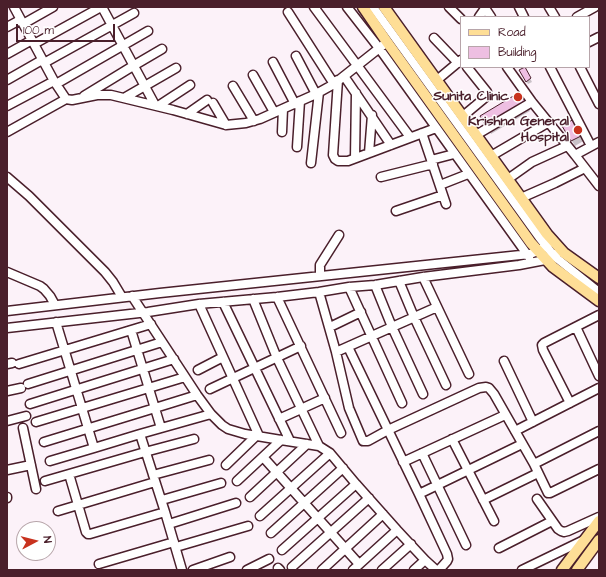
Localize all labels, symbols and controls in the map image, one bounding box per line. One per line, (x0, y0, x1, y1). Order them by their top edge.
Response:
scale bar (18, 16, 117, 42)
legend (460, 16, 590, 68)
text: 100 m (23, 22, 54, 39)
text: Road (498, 24, 526, 41)
text: Building (498, 44, 536, 61)
place label: Sunita Clinic (433, 89, 509, 105)
marker: Sunita Clinic (512, 91, 524, 103)
place label: Krishna General Hospital (468, 114, 569, 146)
marker: Krishna General Hospital (572, 124, 584, 136)
north arrow (16, 521, 56, 561)
text: N (40, 535, 55, 544)

